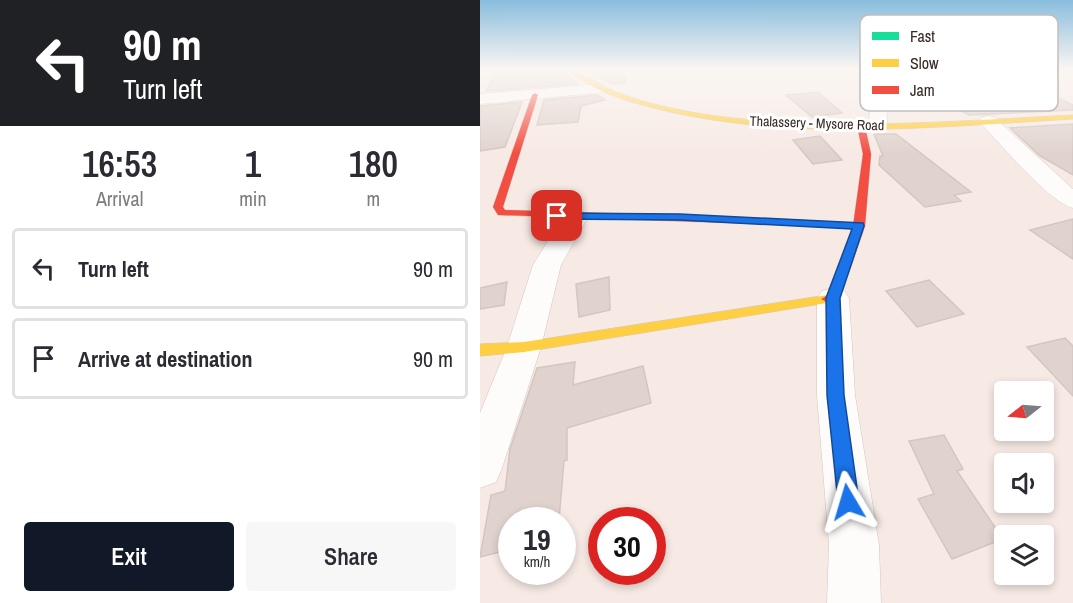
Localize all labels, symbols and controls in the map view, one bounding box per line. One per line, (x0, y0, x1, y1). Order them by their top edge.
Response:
legend (860, 15, 1058, 111)
text: 90 m (123, 17, 202, 73)
icon: left (24, 24, 102, 102)
text: Fast (910, 25, 935, 47)
text: Slow (910, 52, 939, 74)
text: Turn left (123, 71, 202, 107)
text: Jam (910, 79, 935, 101)
street label: Thalassery - Mysore Road (749, 112, 885, 134)
text: 16:53 (82, 140, 157, 188)
text: 1 (245, 140, 261, 188)
text: 180 (349, 140, 398, 188)
text: Arrival (96, 185, 143, 212)
text: min (239, 185, 267, 212)
text: m (366, 185, 380, 212)
pin (531, 190, 582, 241)
icon: arrive (540, 199, 573, 232)
icon: left (27, 252, 60, 285)
text: Turn left (78, 254, 149, 284)
text: 90 m (413, 254, 453, 284)
icon: arrive (27, 342, 60, 375)
text: Arrive at destination (78, 344, 252, 374)
text: 90 m (413, 344, 453, 374)
north arrow (994, 381, 1054, 441)
map controls (994, 381, 1054, 585)
button: sound (994, 453, 1054, 513)
position arrow (816, 470, 880, 534)
speed limit sign: 30 (588, 507, 666, 585)
text: 19 (523, 519, 551, 559)
button: Exit (24, 522, 234, 591)
button: Share (246, 522, 456, 591)
button: layers (994, 525, 1054, 585)
text: km/h (524, 551, 550, 572)

